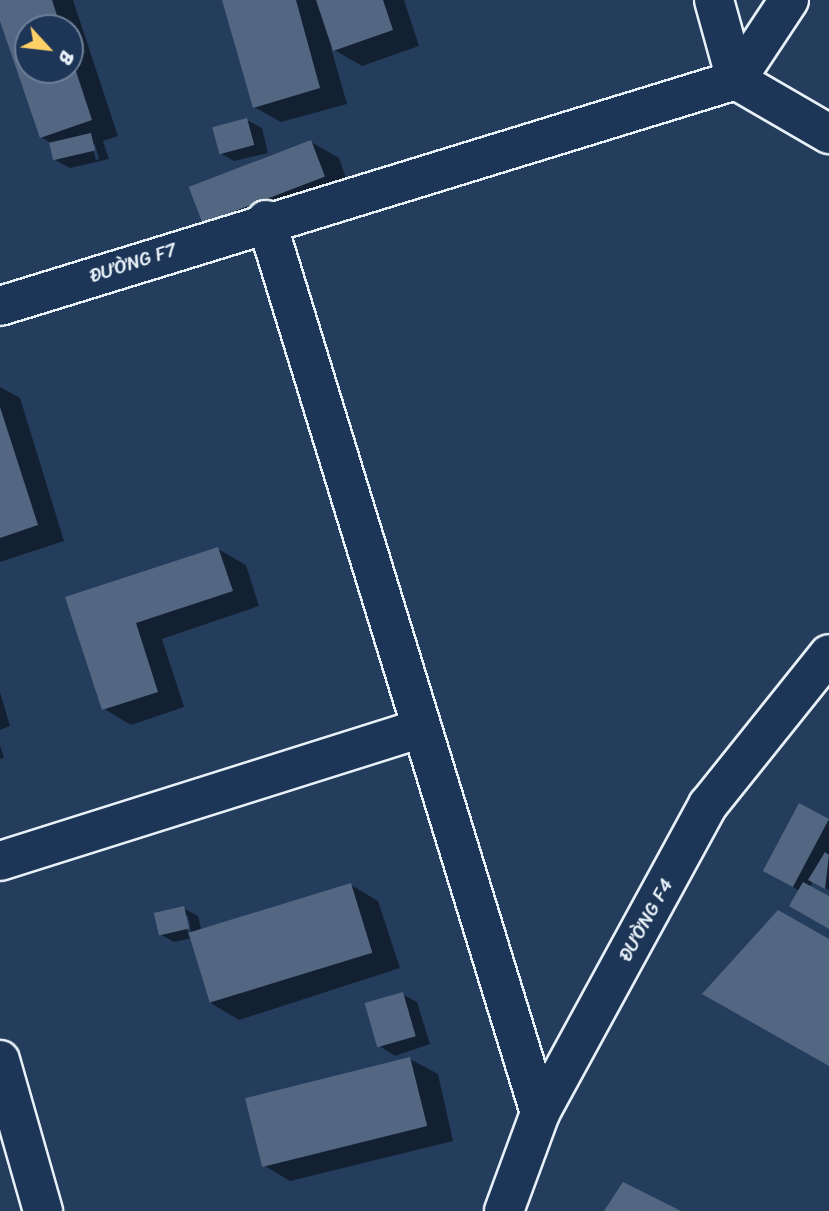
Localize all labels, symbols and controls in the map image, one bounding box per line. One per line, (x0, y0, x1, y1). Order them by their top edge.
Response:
north arrow (14, 14, 84, 84)
text: B (49, 45, 84, 71)
street label: ĐƯỜNG F7 (87, 238, 179, 288)
street label: ĐƯỜNG F4 (614, 875, 678, 965)

